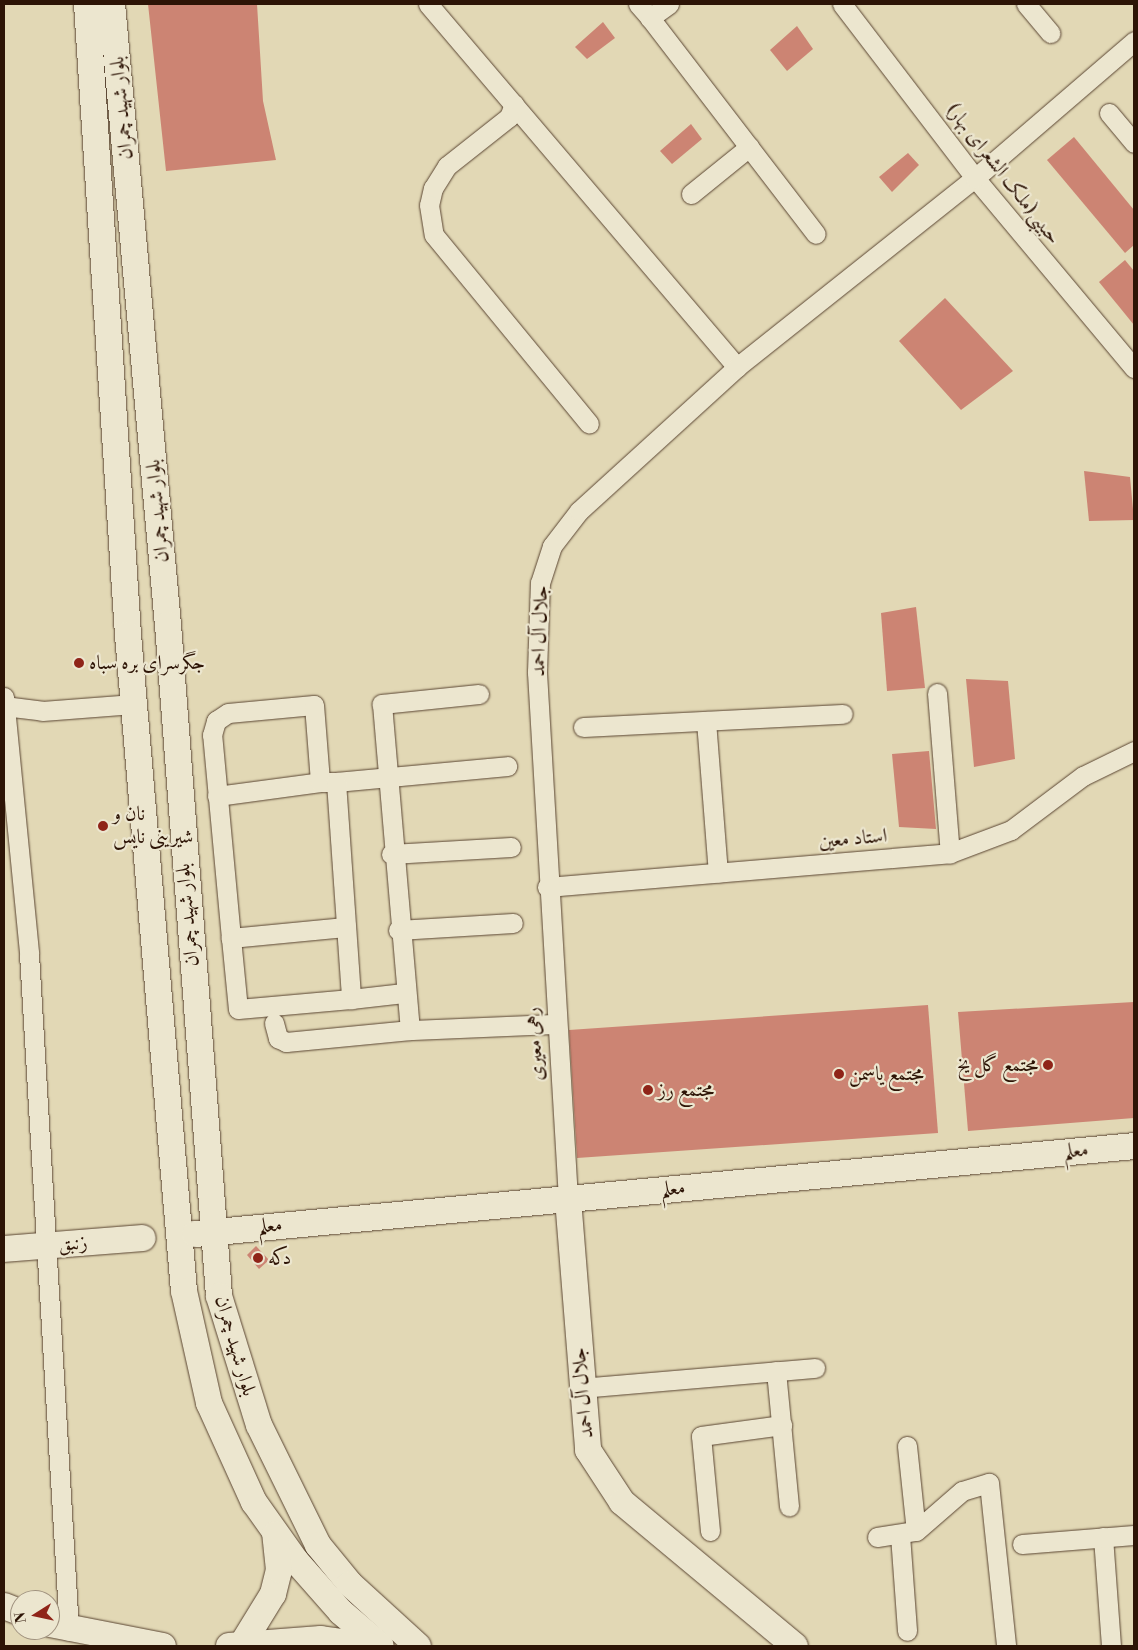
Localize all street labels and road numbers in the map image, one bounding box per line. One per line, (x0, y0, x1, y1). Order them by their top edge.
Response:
street label: بلوار شهید چمران (106, 55, 138, 161)
street label: حبیبی(ملک الشعرای بهار) (941, 99, 1065, 249)
street label: بلوار شهید چمران (142, 458, 174, 564)
street label: جلال آل احمد (526, 585, 554, 677)
street label: استاد معین (818, 824, 888, 854)
street label: بلوار شهید چمران (172, 862, 204, 968)
street label: رهی معیری (520, 1006, 550, 1082)
street label: معلم (1063, 1138, 1089, 1164)
street label: معلم (660, 1176, 686, 1202)
street label: معلم (257, 1213, 283, 1239)
street label: زنبق (58, 1231, 88, 1257)
street label: بلوار شهید چمران (209, 1293, 261, 1399)
street label: جلال آل احمد (567, 1347, 599, 1439)

